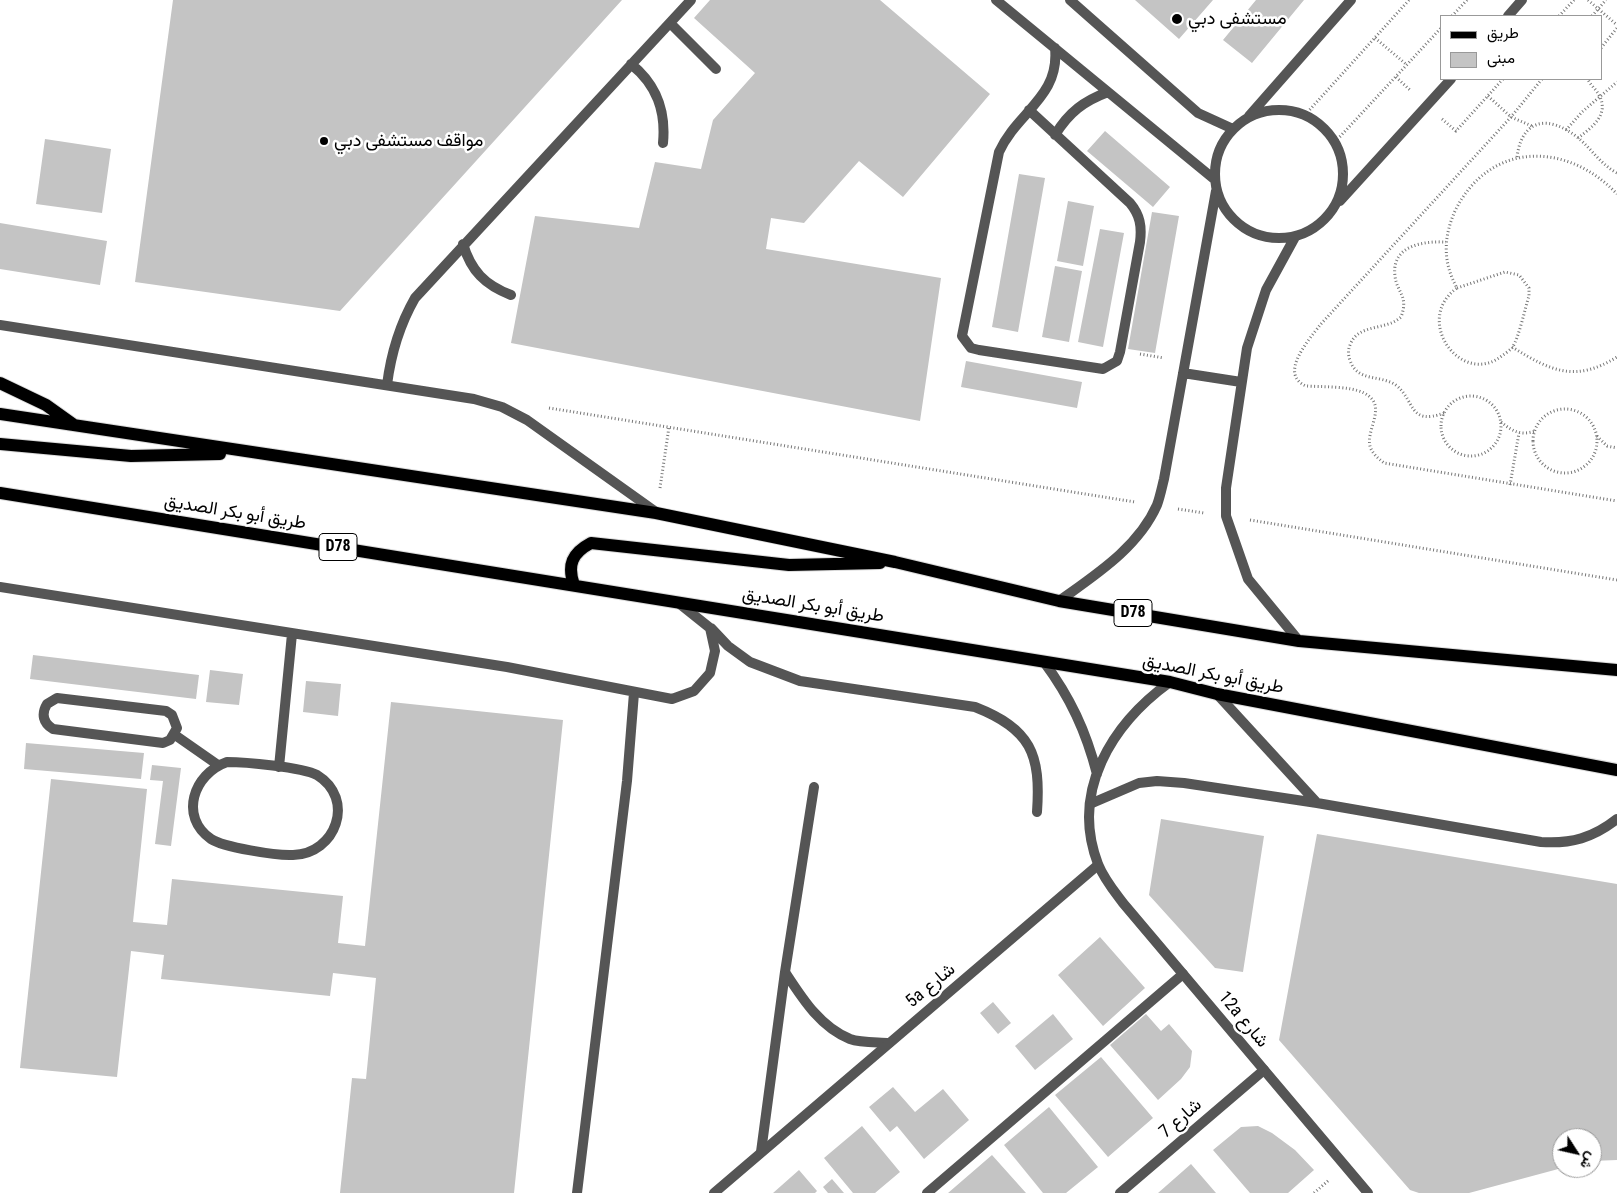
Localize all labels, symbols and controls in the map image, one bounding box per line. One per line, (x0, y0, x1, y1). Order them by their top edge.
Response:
place label: مستشفى دبي (1188, 8, 1286, 30)
marker: مستشفى دبي (1170, 12, 1184, 26)
legend (1440, 15, 1602, 80)
text: طريق (1487, 24, 1519, 42)
text: مبنى (1487, 49, 1515, 67)
place label: مواقف مستشفى دبي (334, 130, 483, 152)
marker: مواقف مستشفى دبي (318, 135, 330, 147)
street label: طريق أبو بكر الصديق (162, 491, 308, 535)
road number: D78 (319, 534, 357, 560)
street label: طريق أبو بكر الصديق (740, 584, 886, 628)
road number: D78 (1114, 600, 1152, 626)
street label: طريق أبو بكر الصديق (1141, 651, 1285, 699)
street label: 5a شارع (902, 959, 960, 1013)
street label: 12a شارع (1213, 988, 1273, 1052)
street label: شارع 7 (1155, 1095, 1207, 1143)
north arrow (1552, 1128, 1602, 1178)
text: ش (1577, 1150, 1600, 1173)

